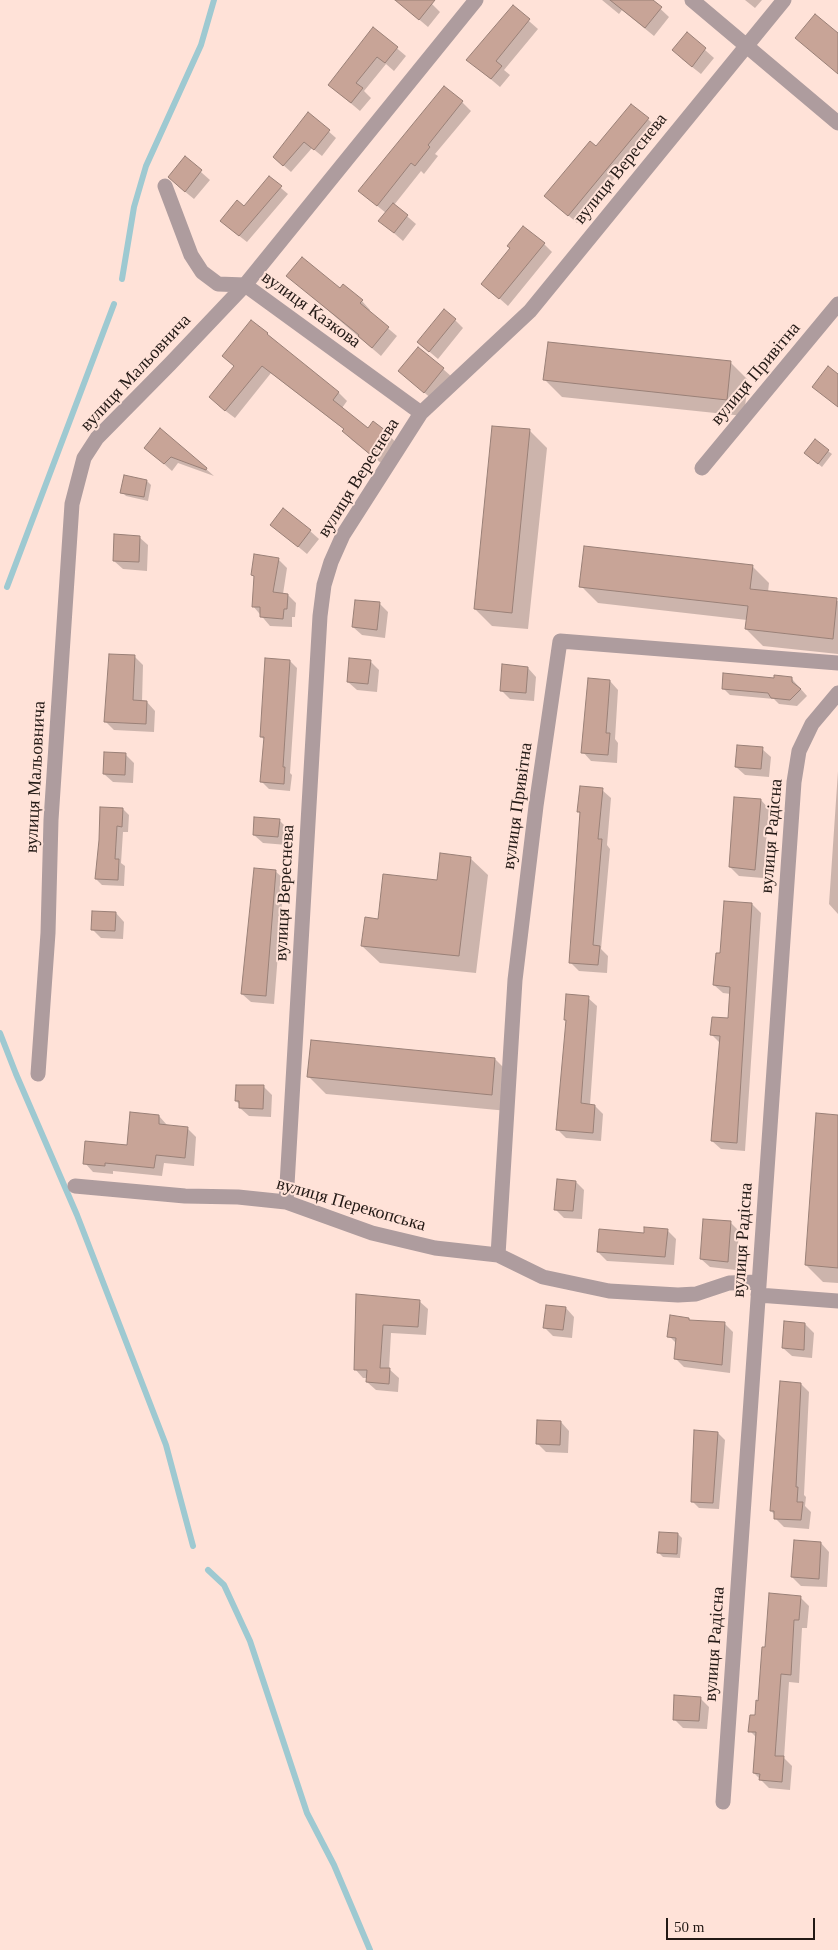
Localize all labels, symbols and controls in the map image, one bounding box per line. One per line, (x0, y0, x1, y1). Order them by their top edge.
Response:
street label: вулиця Вереснева (570, 109, 672, 229)
street label: вулиця Казкова (257, 267, 365, 353)
street label: вулиця Мальовнича (76, 310, 196, 436)
street label: вулиця Привітна (707, 318, 805, 430)
street label: вулиця Вереснева (314, 414, 404, 542)
street label: вулиця Мальовнича (21, 700, 51, 854)
street label: вулиця Привітна (498, 741, 538, 871)
street label: вулиця Радісна (756, 778, 788, 894)
street label: вулиця Вереснева (271, 824, 299, 962)
street label: вулиця Перекопська (274, 1173, 428, 1237)
street label: вулиця Радісна (728, 1182, 758, 1298)
street label: вулиця Радісна (700, 1586, 730, 1702)
scale bar (668, 1908, 817, 1940)
text: 50 m (674, 1919, 704, 1935)

